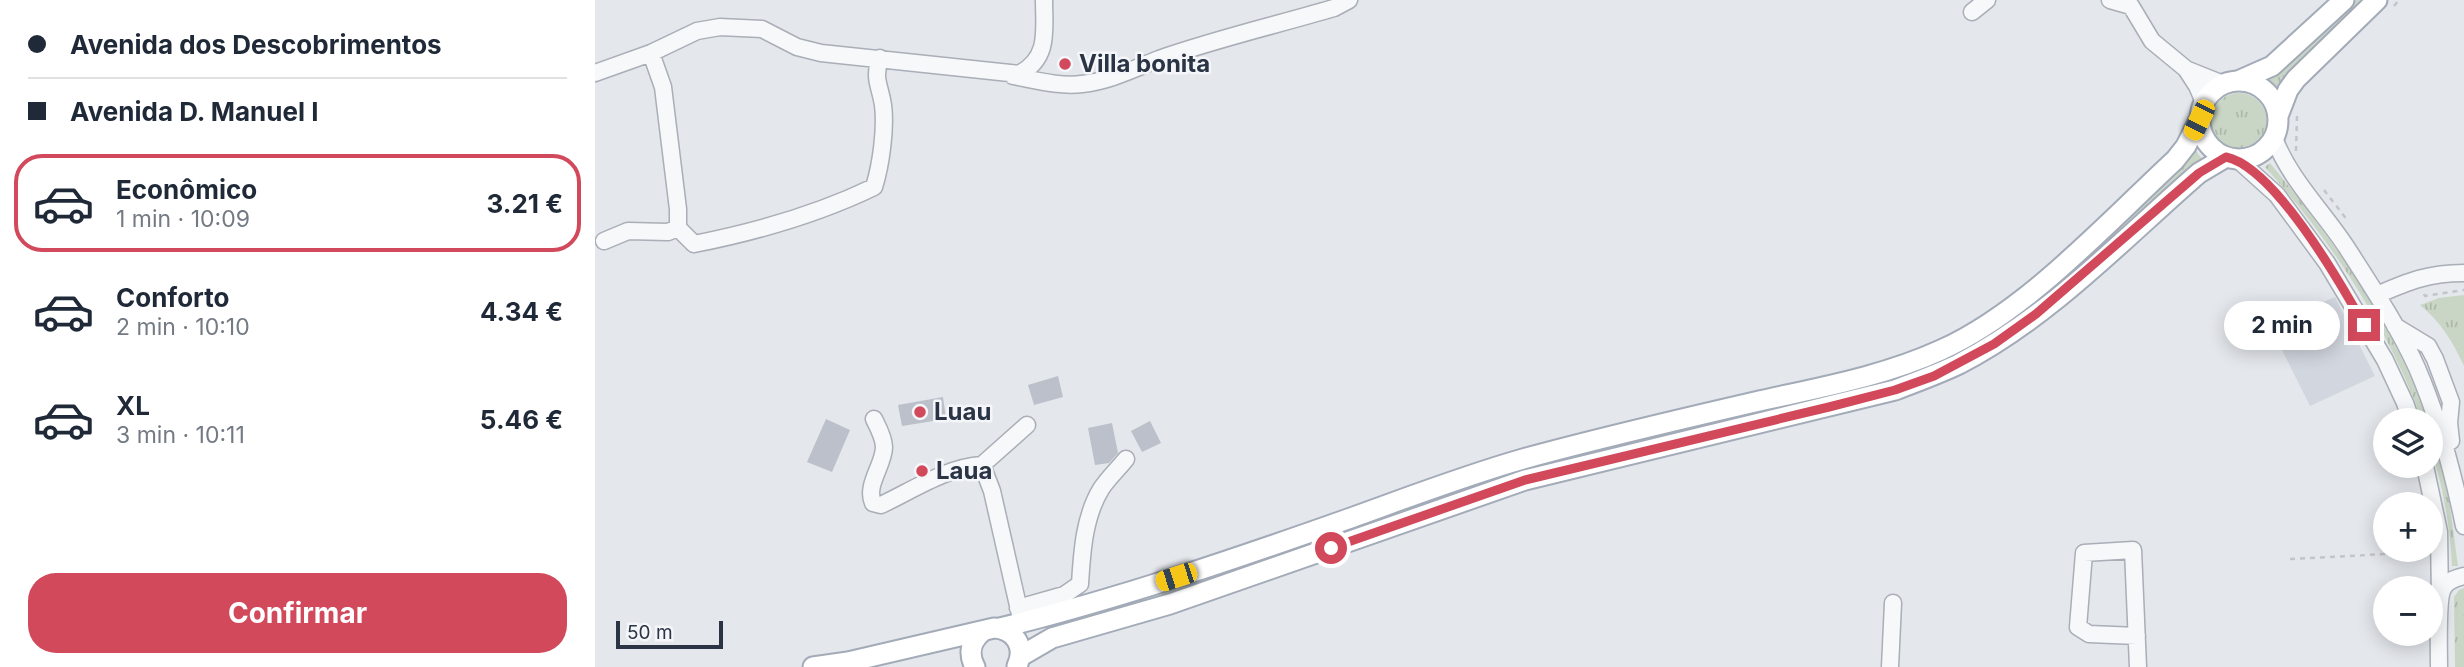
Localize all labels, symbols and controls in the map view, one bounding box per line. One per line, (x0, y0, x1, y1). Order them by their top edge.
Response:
text: Avenida dos Descobrimentos (70, 29, 442, 60)
place label: Villa bonita (1079, 49, 1210, 78)
marker: Villa bonita (1057, 56, 1073, 72)
text: Avenida D. Manuel I (70, 96, 319, 127)
car (2181, 97, 2218, 143)
icon: car (32, 172, 95, 235)
text: Econômico (116, 174, 257, 205)
text: 3.21 € (487, 188, 563, 219)
text: 1 min · 10:09 (116, 205, 250, 233)
icon: car (32, 280, 95, 343)
text: Conforto (116, 282, 229, 313)
text: 4.34 € (480, 296, 563, 327)
callout: 2 min (2224, 300, 2339, 350)
route end (2348, 309, 2380, 341)
text: 2 min (2251, 311, 2313, 339)
text: 2 min · 10:10 (116, 313, 250, 341)
icon: car (32, 388, 95, 451)
text: XL (116, 390, 150, 421)
place label: Luau (934, 397, 991, 426)
text: 5.46 € (480, 404, 563, 435)
marker: Luau (912, 404, 928, 420)
map controls (2373, 408, 2443, 646)
button: layers (2373, 408, 2443, 478)
text: 3 min · 10:11 (116, 421, 245, 449)
place label: Laua (936, 456, 992, 485)
marker: Laua (914, 463, 930, 479)
button: + (2373, 492, 2443, 562)
route start (1315, 532, 1347, 564)
car (1153, 561, 1200, 593)
button: Confirmar (28, 573, 567, 653)
button: − (2373, 576, 2443, 646)
scale bar (616, 618, 723, 650)
text: 50 m (627, 621, 673, 644)

